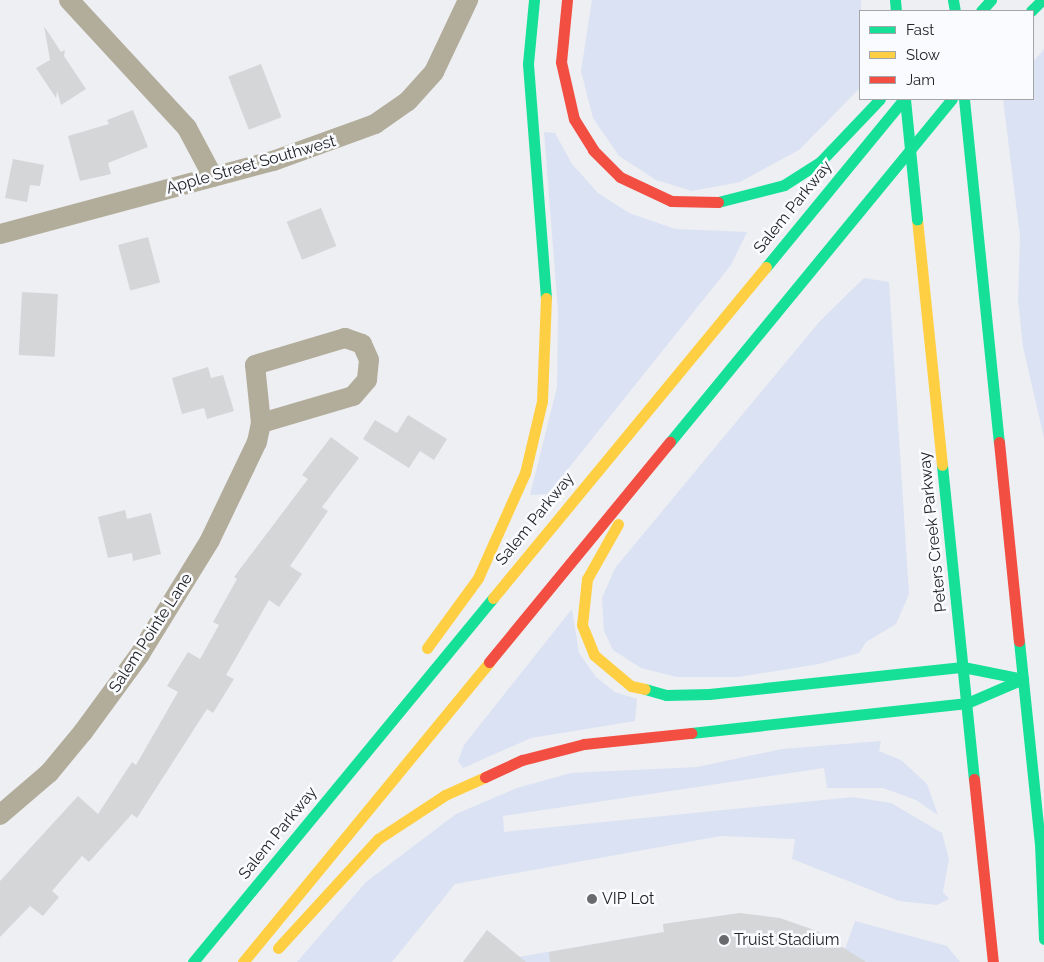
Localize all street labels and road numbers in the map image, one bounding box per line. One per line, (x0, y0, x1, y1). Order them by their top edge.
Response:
street label: Apple Street Southwest (164, 132, 338, 198)
street label: Salem Parkway (750, 157, 836, 257)
street label: Peters Creek Parkway (915, 451, 951, 613)
street label: Salem Parkway (492, 469, 578, 569)
street label: Salem Pointe Lane (105, 570, 197, 696)
street label: Salem Parkway (235, 783, 321, 883)

